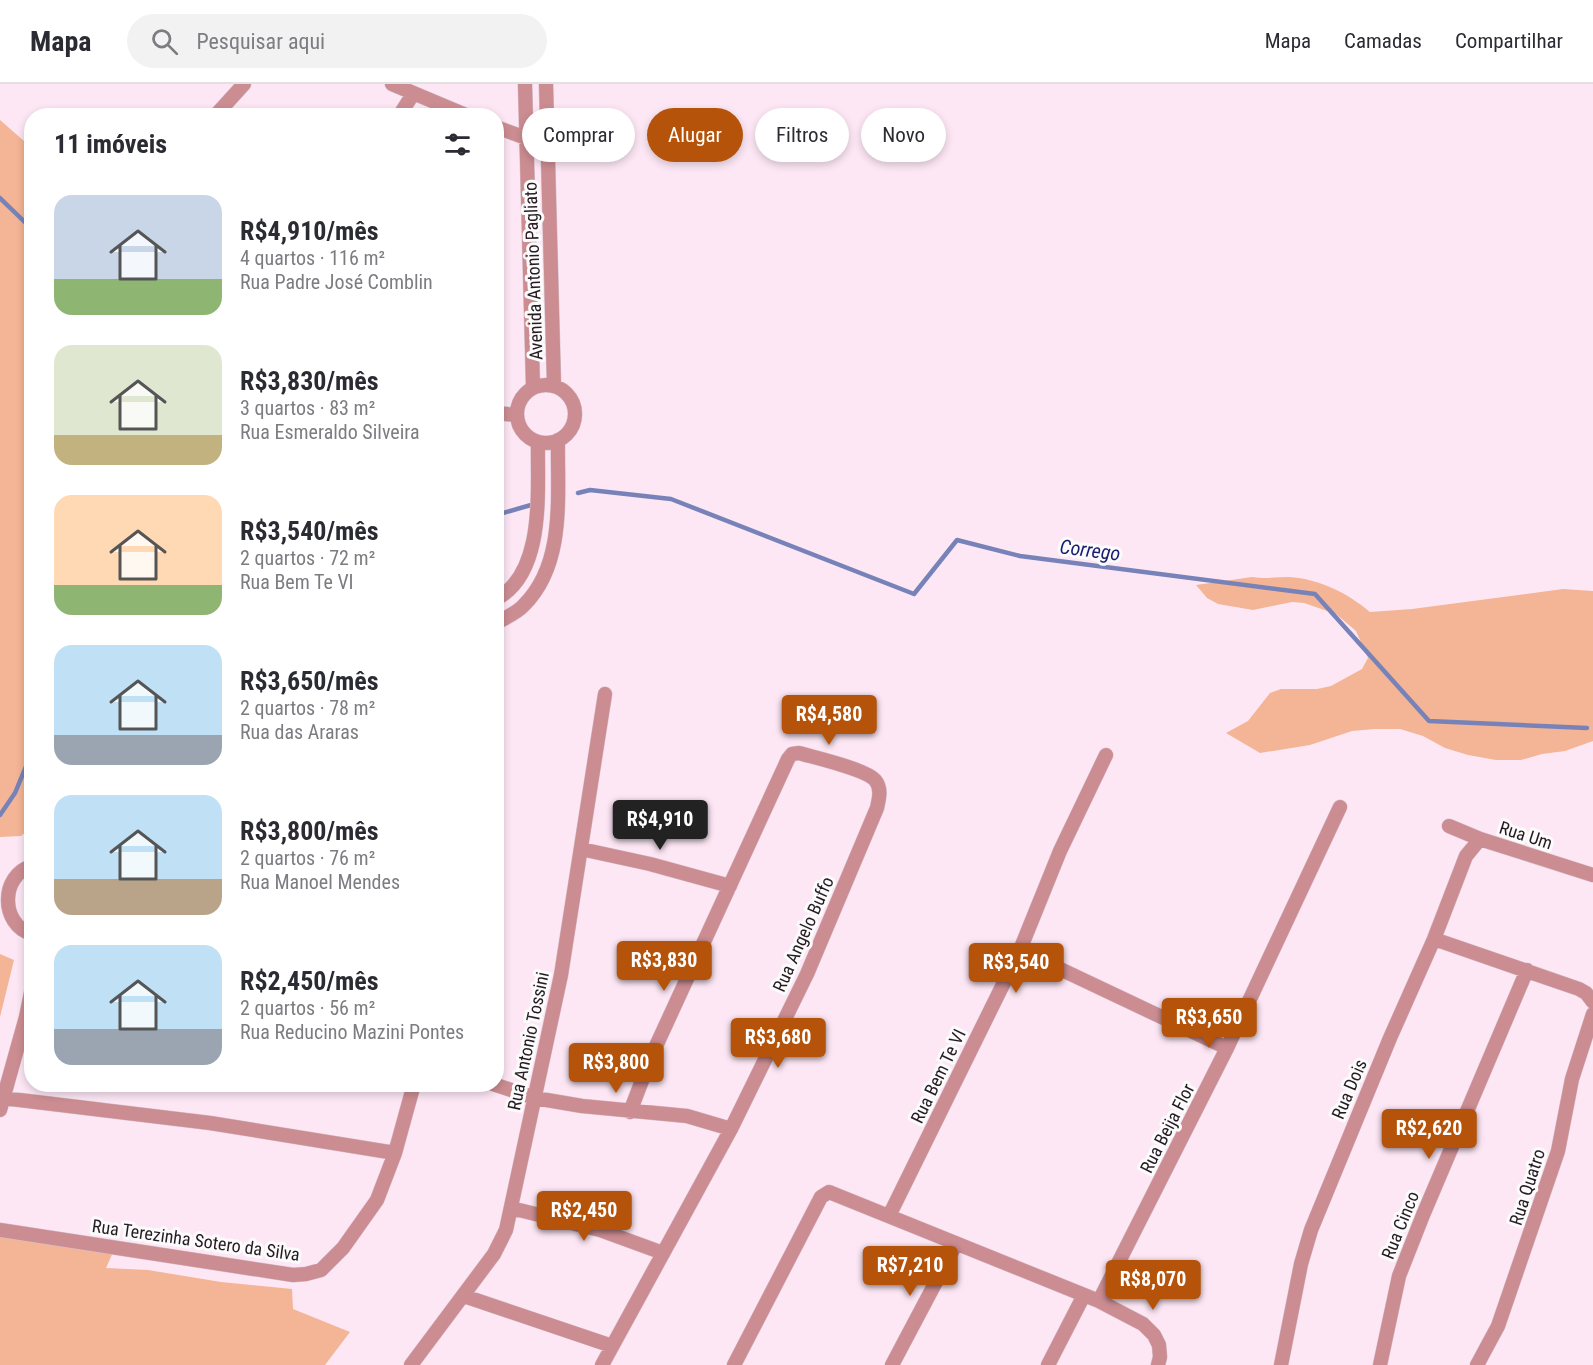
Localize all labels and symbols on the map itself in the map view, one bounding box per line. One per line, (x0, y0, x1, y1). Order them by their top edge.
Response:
street label: Avenida Antonio Pagliato (519, 182, 547, 360)
water label: Corrego (1058, 534, 1122, 566)
pin: R$4,580 (774, 695, 884, 746)
pin: R$4,910 (605, 800, 715, 851)
street label: Rua Um (1497, 817, 1555, 853)
street label: Rua Angelo Buffo (768, 873, 838, 995)
pin: R$3,830 (609, 941, 719, 992)
pin: R$3,540 (961, 943, 1071, 994)
street label: Rua Antonio Tossini (503, 970, 553, 1112)
pin: R$3,650 (1154, 998, 1264, 1049)
pin: R$3,680 (723, 1018, 833, 1069)
street label: Rua Bem Te VI (906, 1025, 970, 1127)
pin: R$3,800 (561, 1043, 671, 1094)
street label: Rua Dois (1327, 1056, 1371, 1122)
street label: Rua Beija Flor (1136, 1079, 1199, 1176)
pin: R$2,620 (1374, 1109, 1484, 1160)
street label: Rua Quatro (1505, 1146, 1549, 1228)
street label: Rua Cinco (1377, 1188, 1423, 1262)
pin: R$2,450 (529, 1191, 639, 1242)
street label: Rua Terezinha Sotero da Silva (91, 1215, 301, 1265)
pin: R$7,210 (855, 1246, 965, 1297)
pin: R$8,070 (1098, 1260, 1208, 1311)

